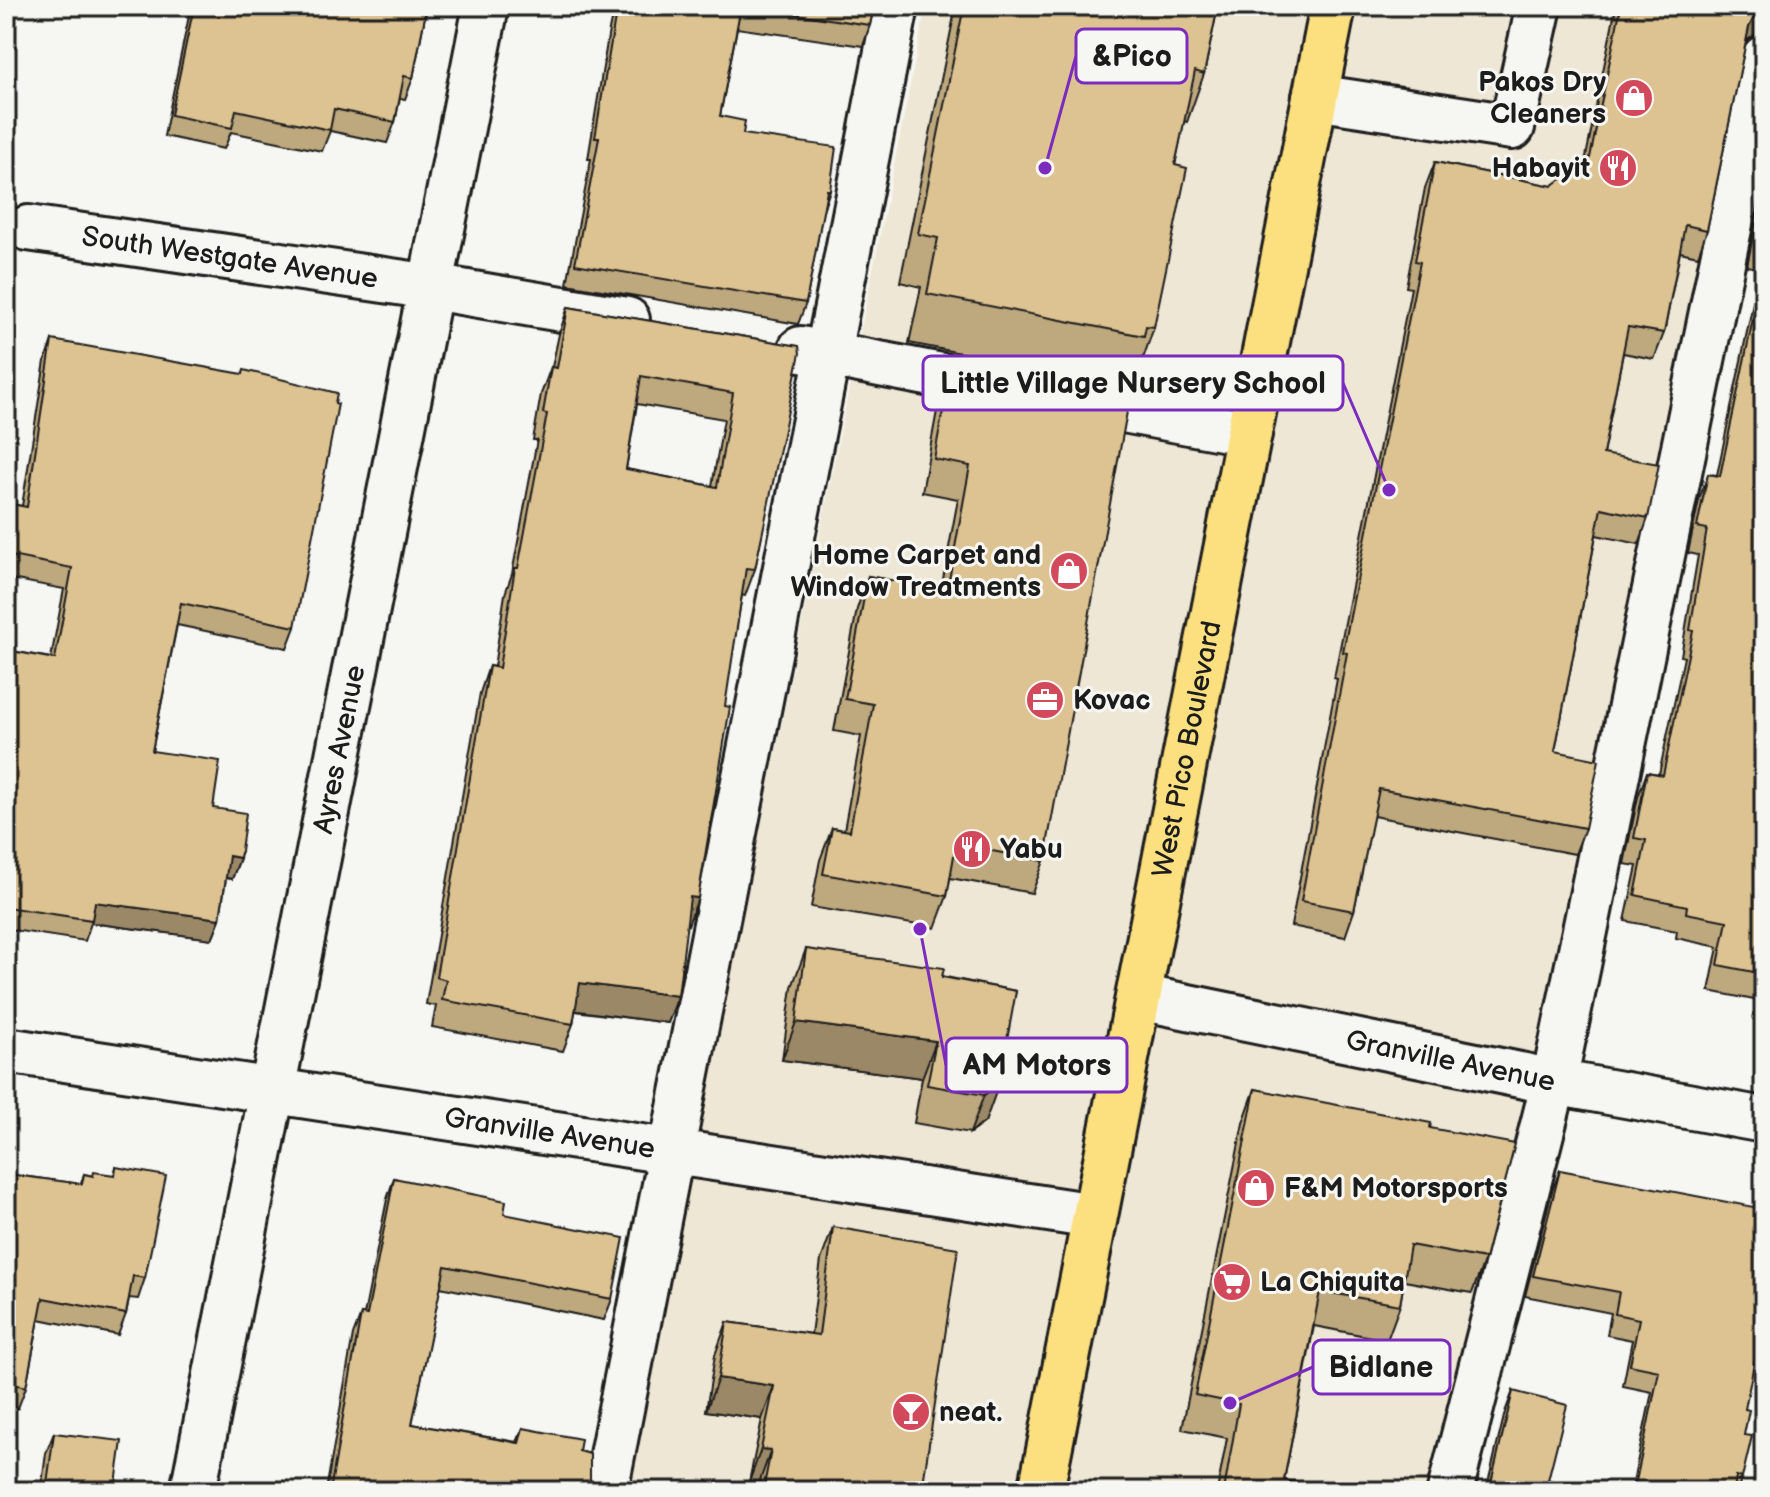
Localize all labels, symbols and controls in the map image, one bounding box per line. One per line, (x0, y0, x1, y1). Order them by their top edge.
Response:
callout: &Pico (1076, 29, 1187, 83)
text: &Pico (1092, 39, 1172, 75)
place label: Pakos Dry Cleaners (1478, 66, 1606, 131)
shop icon: Pakos Dry Cleaners (1613, 77, 1655, 119)
restaurant icon: Habayit (1597, 147, 1639, 189)
place label: Habayit (1492, 152, 1590, 185)
street label: South Westgate Avenue (80, 220, 380, 295)
callout: Little Village Nursery School (923, 356, 1343, 410)
text: Little Village Nursery School (940, 366, 1326, 402)
place label: Home Carpet and Window Treatments (791, 539, 1041, 604)
shop icon: Home Carpet and Window Treatments (1048, 550, 1090, 592)
street label: West Pico Boulevard (1146, 618, 1228, 880)
street label: Ayres Avenue (307, 662, 372, 836)
office icon: Kovac (1024, 679, 1066, 721)
place label: Kovac (1073, 684, 1151, 717)
restaurant icon: Yabu (951, 828, 993, 870)
place label: Yabu (1000, 833, 1063, 866)
street label: Granville Avenue (1343, 1023, 1558, 1098)
callout: AM Motors (946, 1038, 1127, 1092)
text: AM Motors (962, 1048, 1111, 1084)
street label: Granville Avenue (442, 1101, 657, 1165)
shop icon: F&M Motorsports (1235, 1167, 1277, 1209)
place label: F&M Motorsports (1284, 1172, 1508, 1205)
supermarket icon: La Chiquita (1211, 1261, 1253, 1303)
place label: La Chiquita (1260, 1266, 1405, 1299)
callout: Bidlane (1313, 1340, 1450, 1394)
text: Bidlane (1329, 1350, 1433, 1386)
bar icon: neat. (890, 1391, 932, 1433)
place label: neat. (939, 1396, 1002, 1429)

